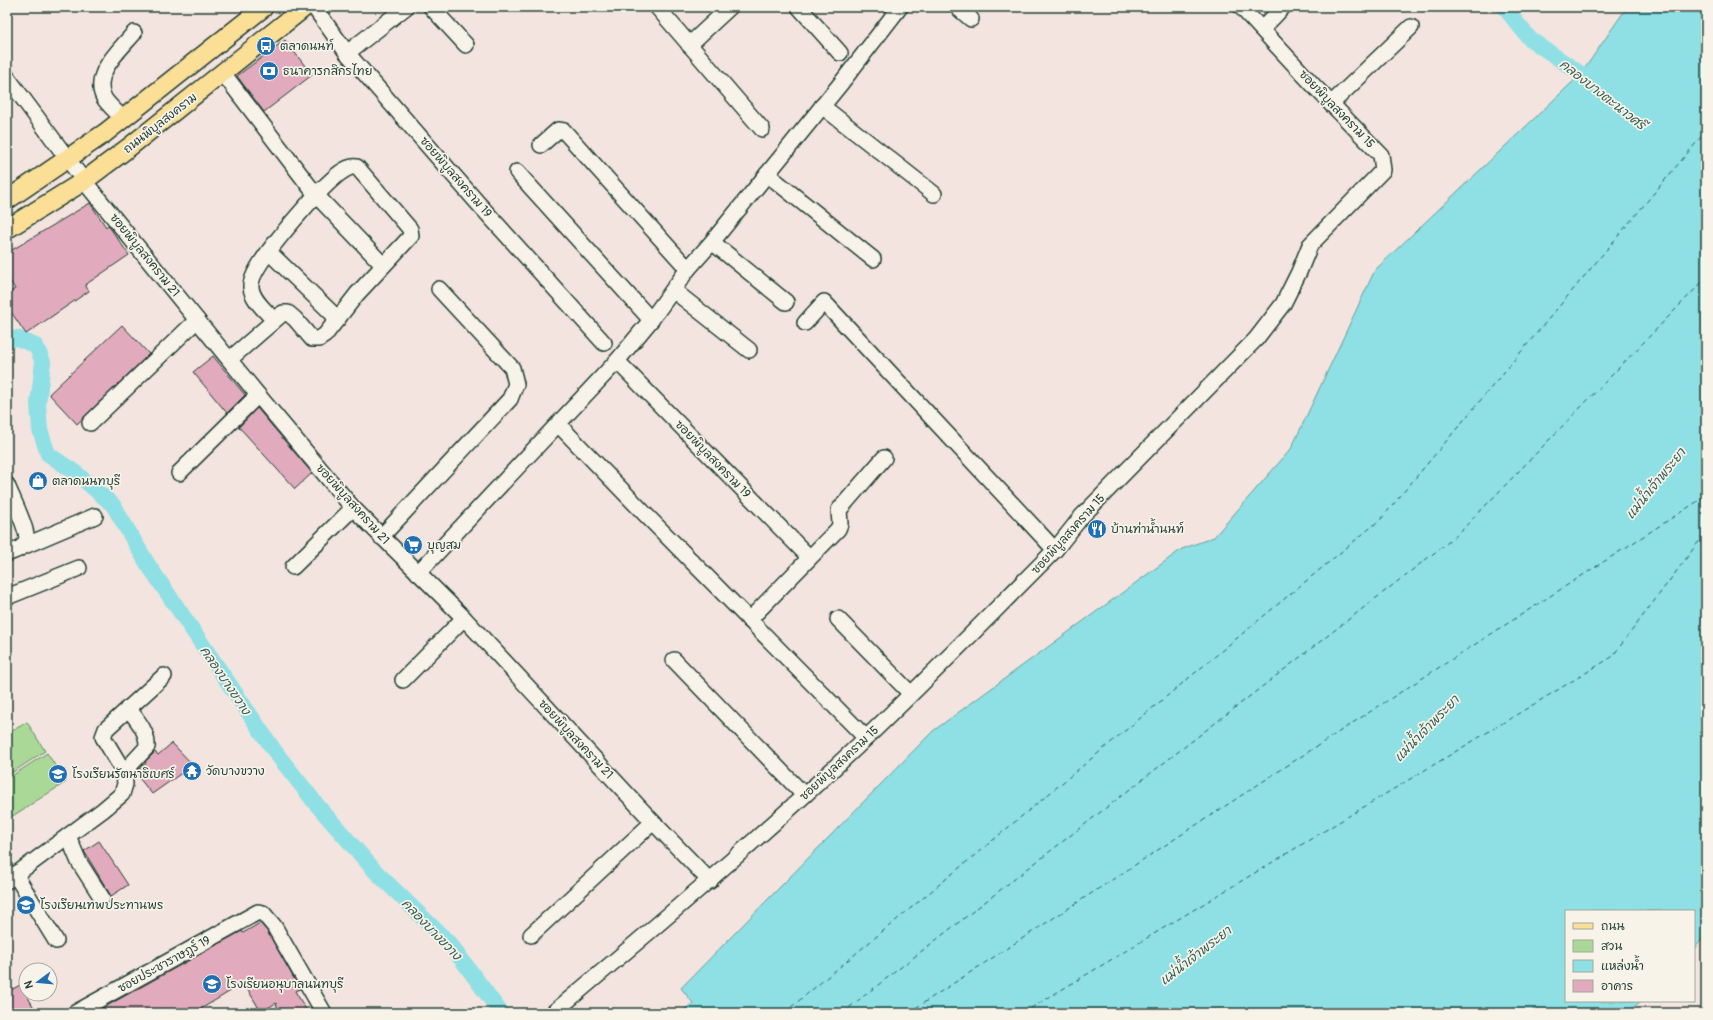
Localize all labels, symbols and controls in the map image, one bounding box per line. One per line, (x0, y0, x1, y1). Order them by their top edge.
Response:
bus stop icon: ตลาดนนท์ (255, 35, 277, 57)
place label: ตลาดนนท์ (280, 38, 334, 54)
water label: คลองบางตะนาวศรี (1556, 56, 1652, 135)
bank icon: ธนาคารกสิกรไทย (258, 60, 280, 82)
place label: ธนาคารกสิกรไทย (283, 63, 372, 79)
street label: ซอยพิบูลสงคราม 15 (1295, 67, 1378, 152)
street label: ถนนพิบูลสงคราม (120, 90, 201, 158)
street label: ซอยพิบูลสงคราม 19 (416, 134, 495, 222)
street label: ซอยพิบูลสงคราม 21 (106, 211, 183, 301)
street label: ซอยพิบูลสงคราม 19 (671, 417, 754, 502)
water label: แม่น้ำเจ้าพระยา (1618, 441, 1690, 522)
street label: ซอยพิบูลสงคราม 21 (312, 461, 393, 548)
shop icon: ตลาดนนทบุรี (27, 470, 49, 492)
place label: ตลาดนนทบุรี (52, 474, 121, 490)
street label: ซอยพิบูลสงคราม 15 (1028, 491, 1109, 578)
restaurant icon: บ้านท่าน้ำนนท์ (1086, 518, 1108, 540)
place label: บ้านท่าน้ำนนท์ (1111, 518, 1184, 537)
supermarket icon: บุญสม (402, 534, 424, 556)
place label: บุญสม (427, 538, 461, 554)
water label: คลองบางขวาง (196, 643, 255, 719)
water label: แม่น้ำเจ้าพระยา (1387, 688, 1463, 765)
street label: ซอยพิบูลสงคราม 21 (534, 697, 616, 783)
street label: ซอยพิบูลสงคราม 15 (797, 723, 883, 805)
temple icon: วัดบางขวาง (181, 760, 203, 782)
school or university icon: โรงเรียนรัตนาธิเบศร์ (47, 763, 69, 785)
place label: วัดบางขวาง (206, 764, 265, 779)
place label: โรงเรียนรัตนาธิเบศร์ (72, 766, 175, 782)
school or university icon: โรงเรียนเทพประทานพร (15, 894, 37, 916)
water label: คลองบางขวาง (398, 896, 466, 965)
place label: โรงเรียนเทพประทานพร (40, 897, 163, 913)
legend (1565, 910, 1695, 1002)
water label: แม่น้ำเจ้าพระยา (1154, 918, 1236, 989)
text: ถนน (1601, 919, 1625, 934)
street label: ซอยประชาราษฎร์ 19 (115, 932, 213, 996)
text: สวน (1601, 939, 1622, 954)
text: แหล่งน้ำ (1601, 955, 1644, 974)
north arrow (18, 962, 58, 1002)
school or university icon: โรงเรียนอนุบาลนนทบุรี (201, 973, 223, 995)
place label: โรงเรียนอนุบาลนนทบุรี (226, 976, 344, 993)
text: N (21, 979, 36, 990)
text: อาคาร (1601, 979, 1633, 994)

